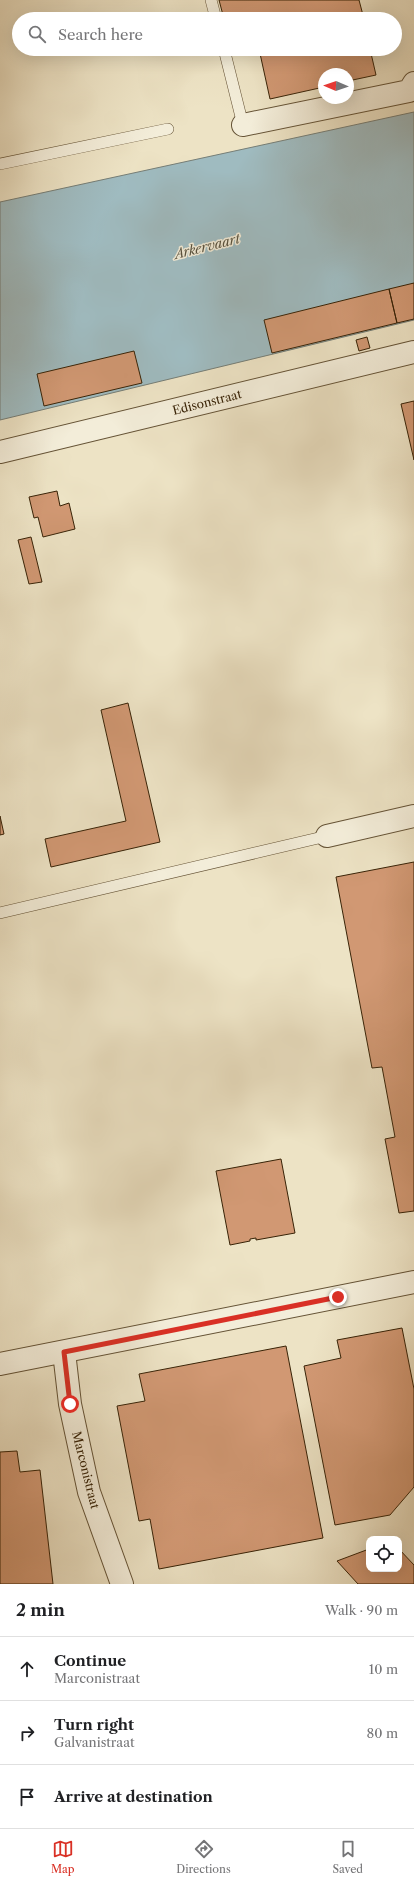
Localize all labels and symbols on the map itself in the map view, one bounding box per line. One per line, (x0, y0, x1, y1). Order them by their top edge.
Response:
north arrow (318, 68, 354, 104)
water label: Arkervaart (171, 230, 243, 262)
street label: Edisonstraat (171, 386, 244, 418)
route end (329, 1288, 347, 1306)
route start (61, 1395, 79, 1413)
street label: Marconistraat (69, 1430, 103, 1511)

